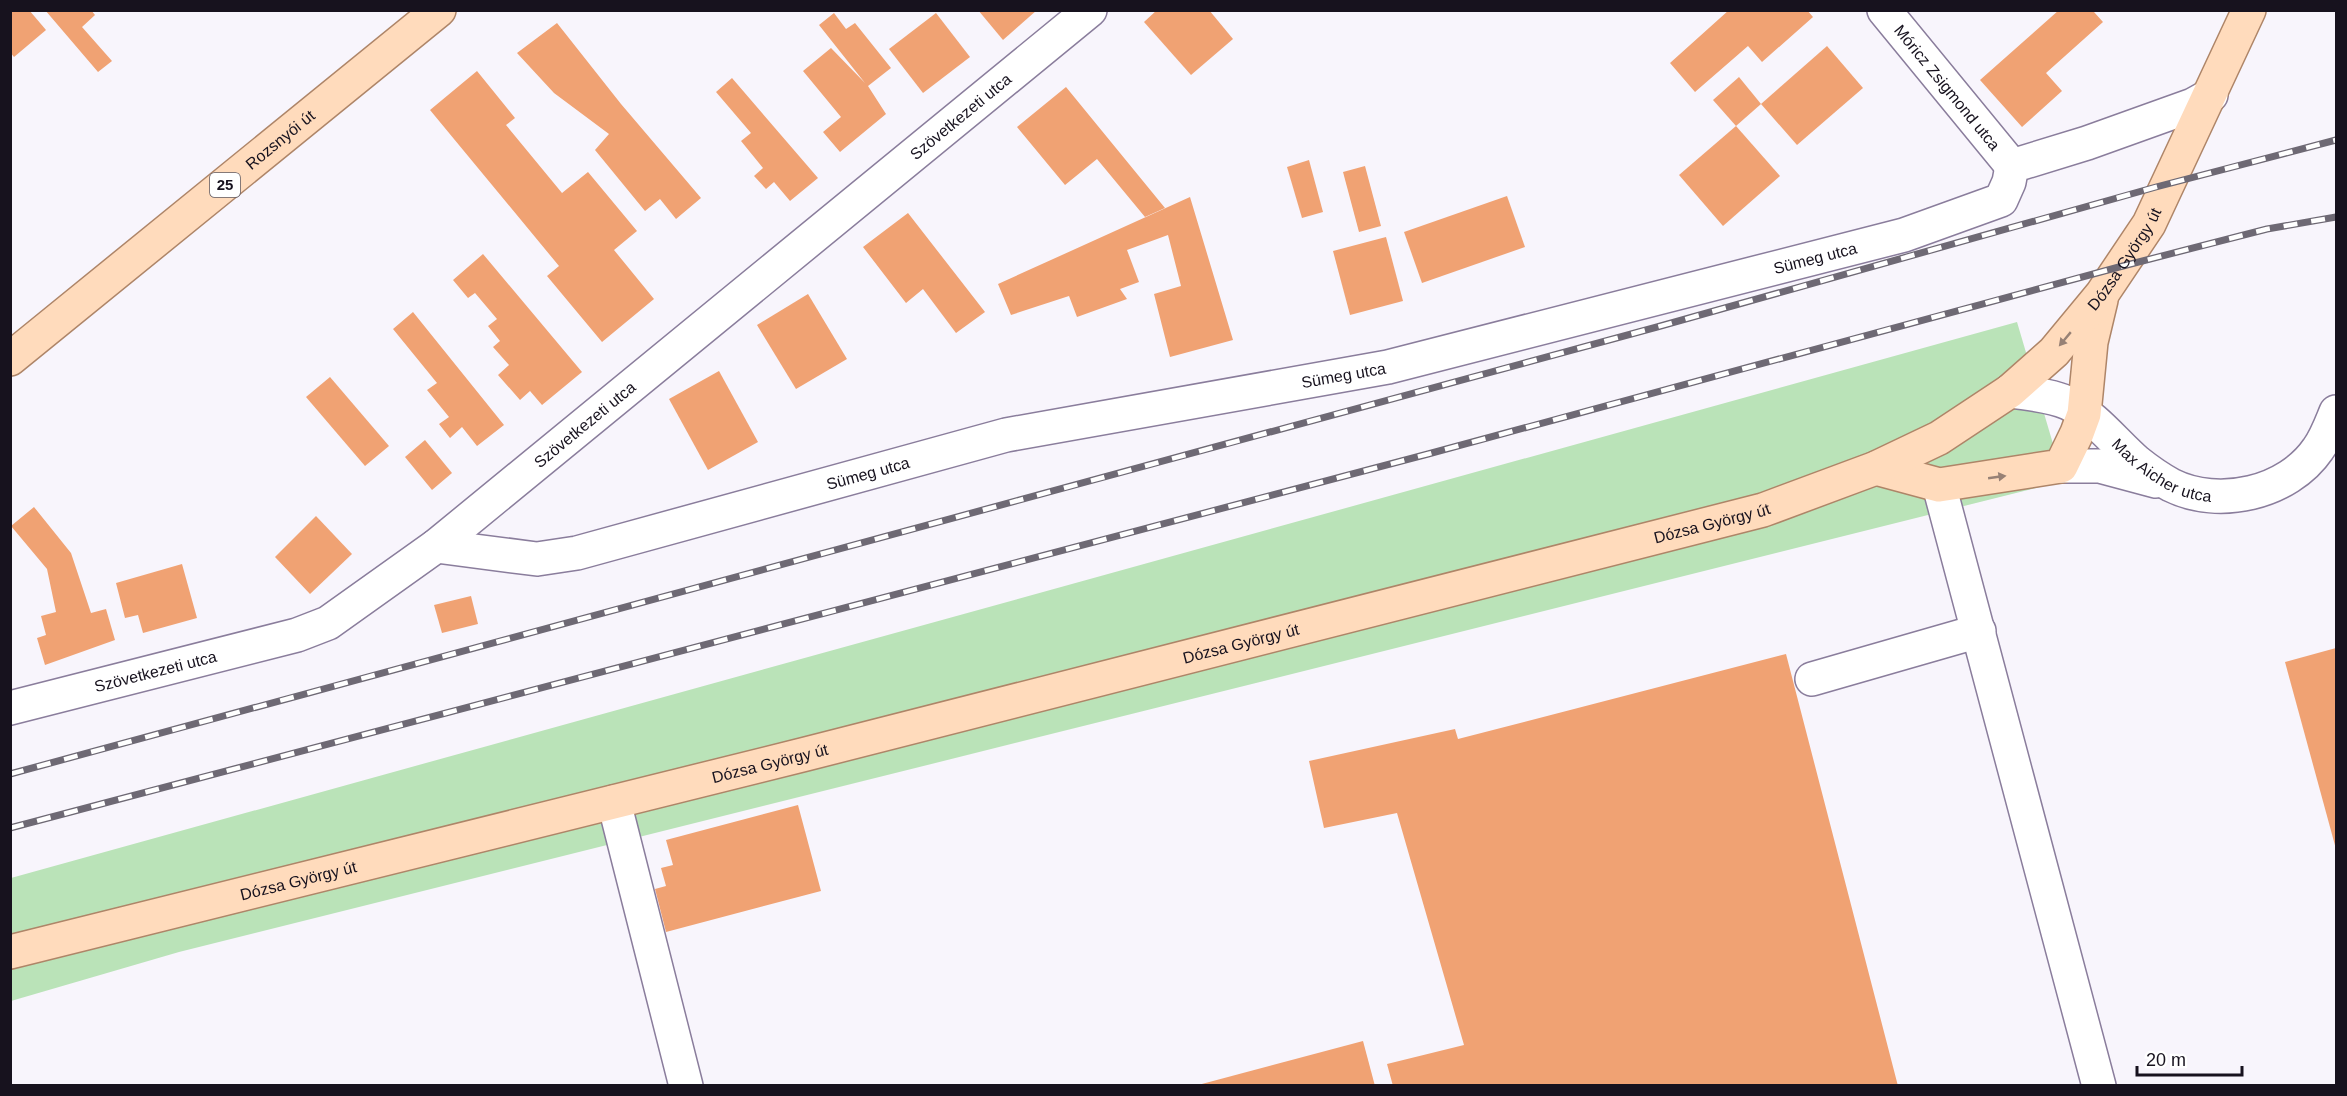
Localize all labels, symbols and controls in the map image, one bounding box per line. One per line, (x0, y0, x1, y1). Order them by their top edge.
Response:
street label: Móricz Zsigmond utca (1891, 22, 2003, 154)
street label: Szövetkezeti utca (907, 70, 1015, 163)
street label: Rozsnyói út (242, 106, 319, 173)
road number: 25 (210, 173, 240, 197)
street label: Dózsa György út (2084, 205, 2165, 314)
street label: Sümeg utca (1772, 239, 1859, 277)
one-way arrow (2059, 331, 2072, 346)
street label: Sümeg utca (1300, 360, 1387, 391)
street label: Szövetkezeti utca (531, 378, 639, 471)
street label: Max Aicher utca (2109, 435, 2213, 505)
street label: Sümeg utca (825, 454, 912, 493)
one-way arrow (1988, 472, 2007, 481)
street label: Dózsa György út (1652, 500, 1773, 547)
street label: Dózsa György út (1181, 621, 1301, 667)
street label: Szövetkezeti utca (93, 648, 218, 695)
street label: Dózsa György út (710, 741, 830, 786)
street label: Dózsa György út (238, 858, 359, 903)
scale bar (2137, 1039, 2242, 1077)
text: 20 m (2146, 1050, 2186, 1070)

